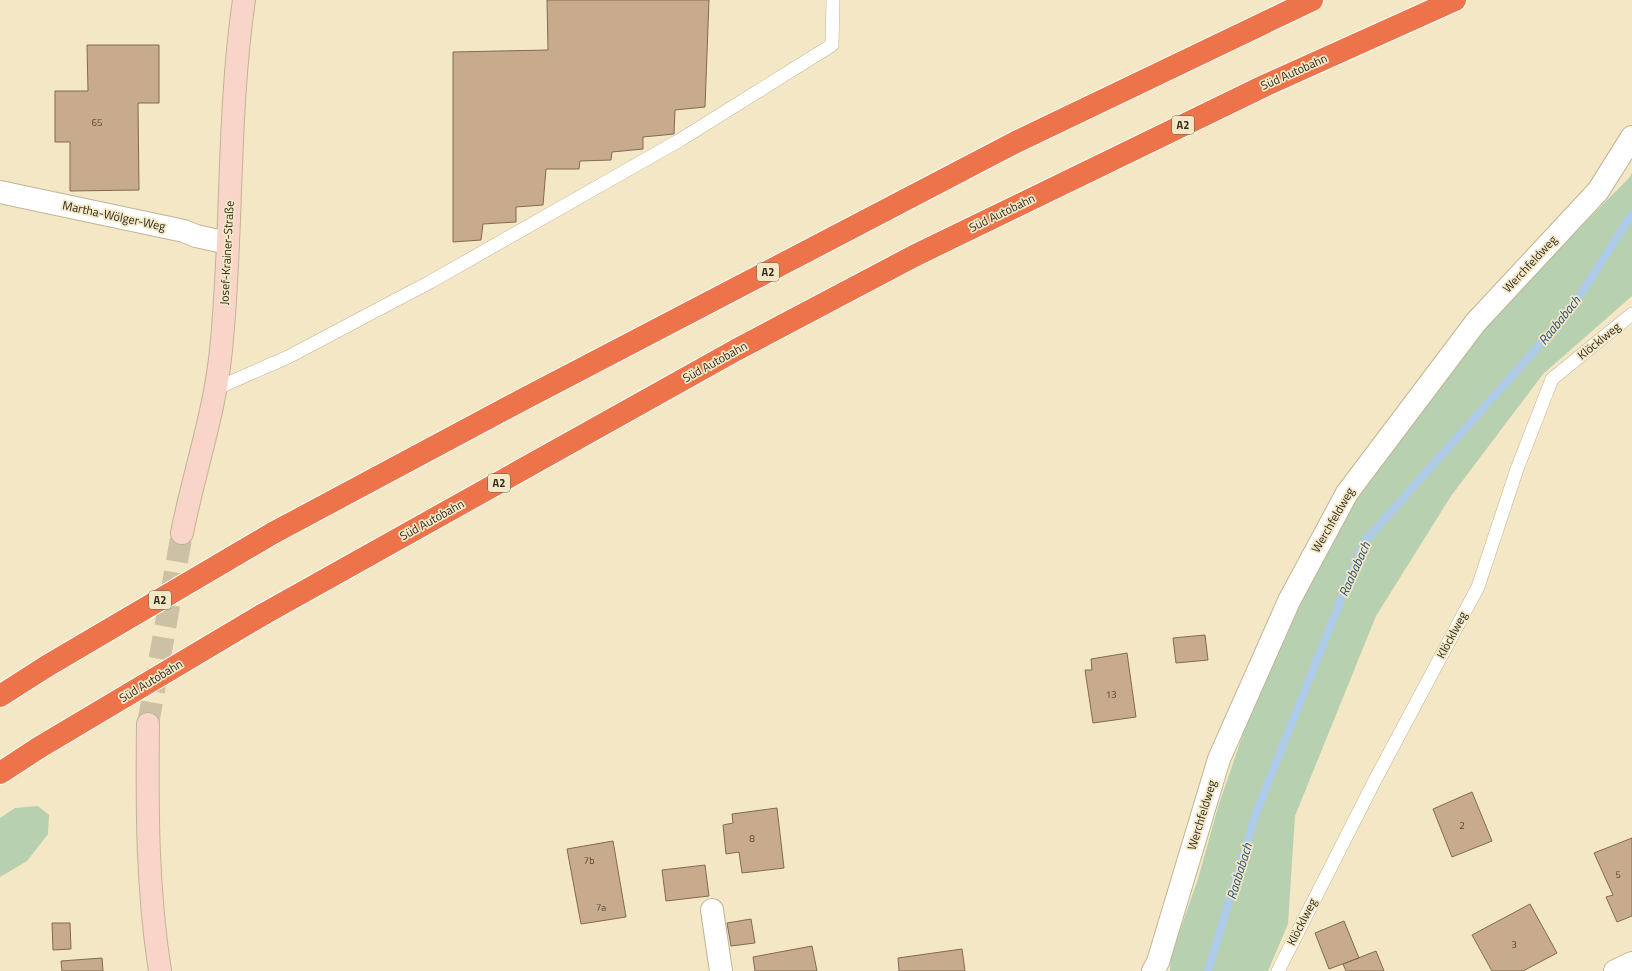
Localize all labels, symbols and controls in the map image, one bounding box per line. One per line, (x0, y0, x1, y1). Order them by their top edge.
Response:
street label: Süd Autobahn (1257, 48, 1330, 95)
house number: 65 (91, 115, 103, 130)
road number: A2 (1172, 116, 1194, 134)
street label: Süd Autobahn (966, 188, 1038, 237)
street label: Martha-Wölger-Weg (61, 195, 167, 236)
street label: Josef-Krainer-Straße (214, 200, 239, 306)
street label: Werchfeldweg (1498, 231, 1561, 297)
road number: A2 (757, 263, 779, 281)
water label: Raababach (1533, 291, 1585, 349)
street label: Klöcklweg (1573, 317, 1624, 364)
street label: Süd Autobahn (679, 336, 750, 387)
road number: A2 (488, 474, 510, 492)
street label: Werchfeldweg (1306, 484, 1359, 556)
street label: Süd Autobahn (396, 494, 467, 545)
water label: Raababach (1333, 538, 1375, 600)
road number: A2 (149, 591, 171, 609)
street label: Klöcklweg (1431, 608, 1472, 662)
street label: Süd Autobahn (115, 654, 186, 707)
house number: 13 (1105, 687, 1117, 702)
street label: Werchfeldweg (1182, 777, 1221, 852)
house number: 2 (1459, 818, 1465, 833)
house number: 8 (749, 831, 755, 846)
water label: Raababach (1221, 840, 1257, 902)
house number: 7b (584, 853, 594, 868)
house number: 5 (1615, 867, 1621, 882)
street label: Klöcklweg (1282, 895, 1322, 949)
house number: 7a (596, 900, 606, 915)
house number: 3 (1511, 937, 1517, 952)

